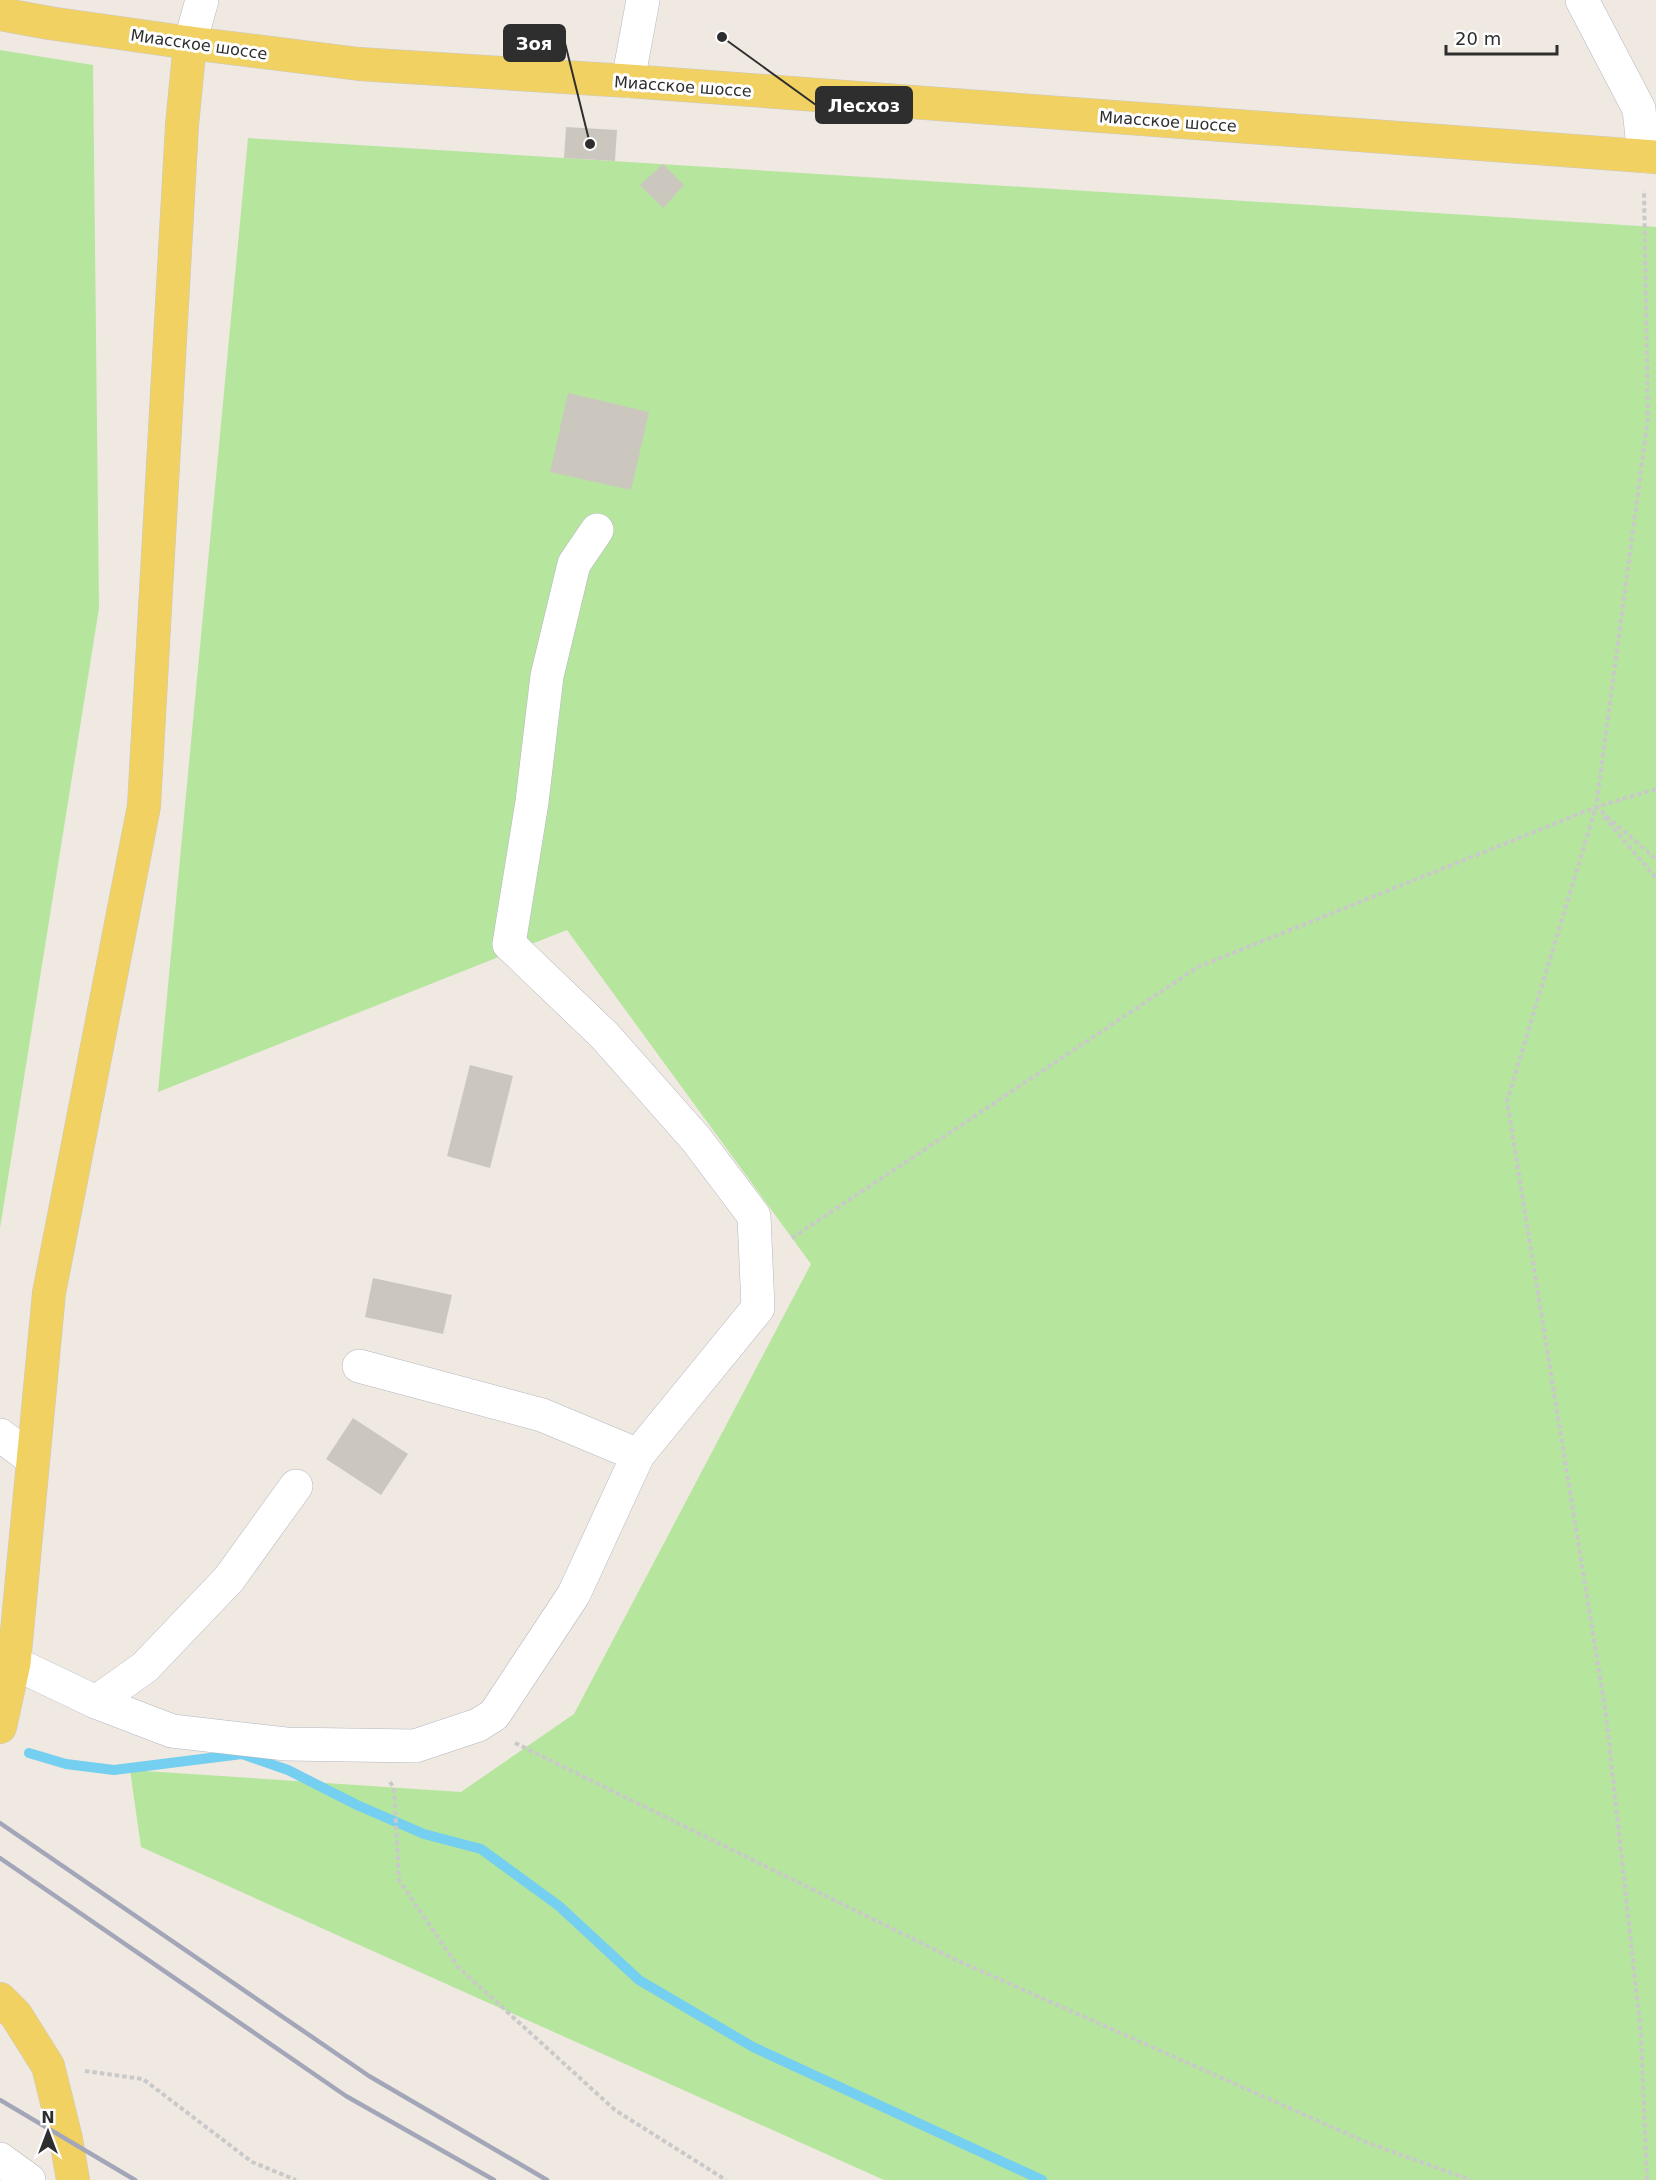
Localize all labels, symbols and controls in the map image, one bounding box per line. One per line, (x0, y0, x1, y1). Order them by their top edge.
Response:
scale bar (1446, 18, 1557, 56)
street label: Миасское шоссе (129, 25, 269, 63)
callout: Зоя (504, 25, 565, 61)
text: 20 m (1455, 28, 1501, 49)
text: Зоя (516, 33, 552, 54)
street label: Миасское шоссе (614, 72, 752, 101)
callout: Лесхоз (816, 87, 912, 123)
text: Лесхоз (828, 95, 900, 116)
street label: Миасское шоссе (1099, 107, 1237, 136)
north arrow (18, 2102, 78, 2162)
text: N (41, 2108, 55, 2127)

